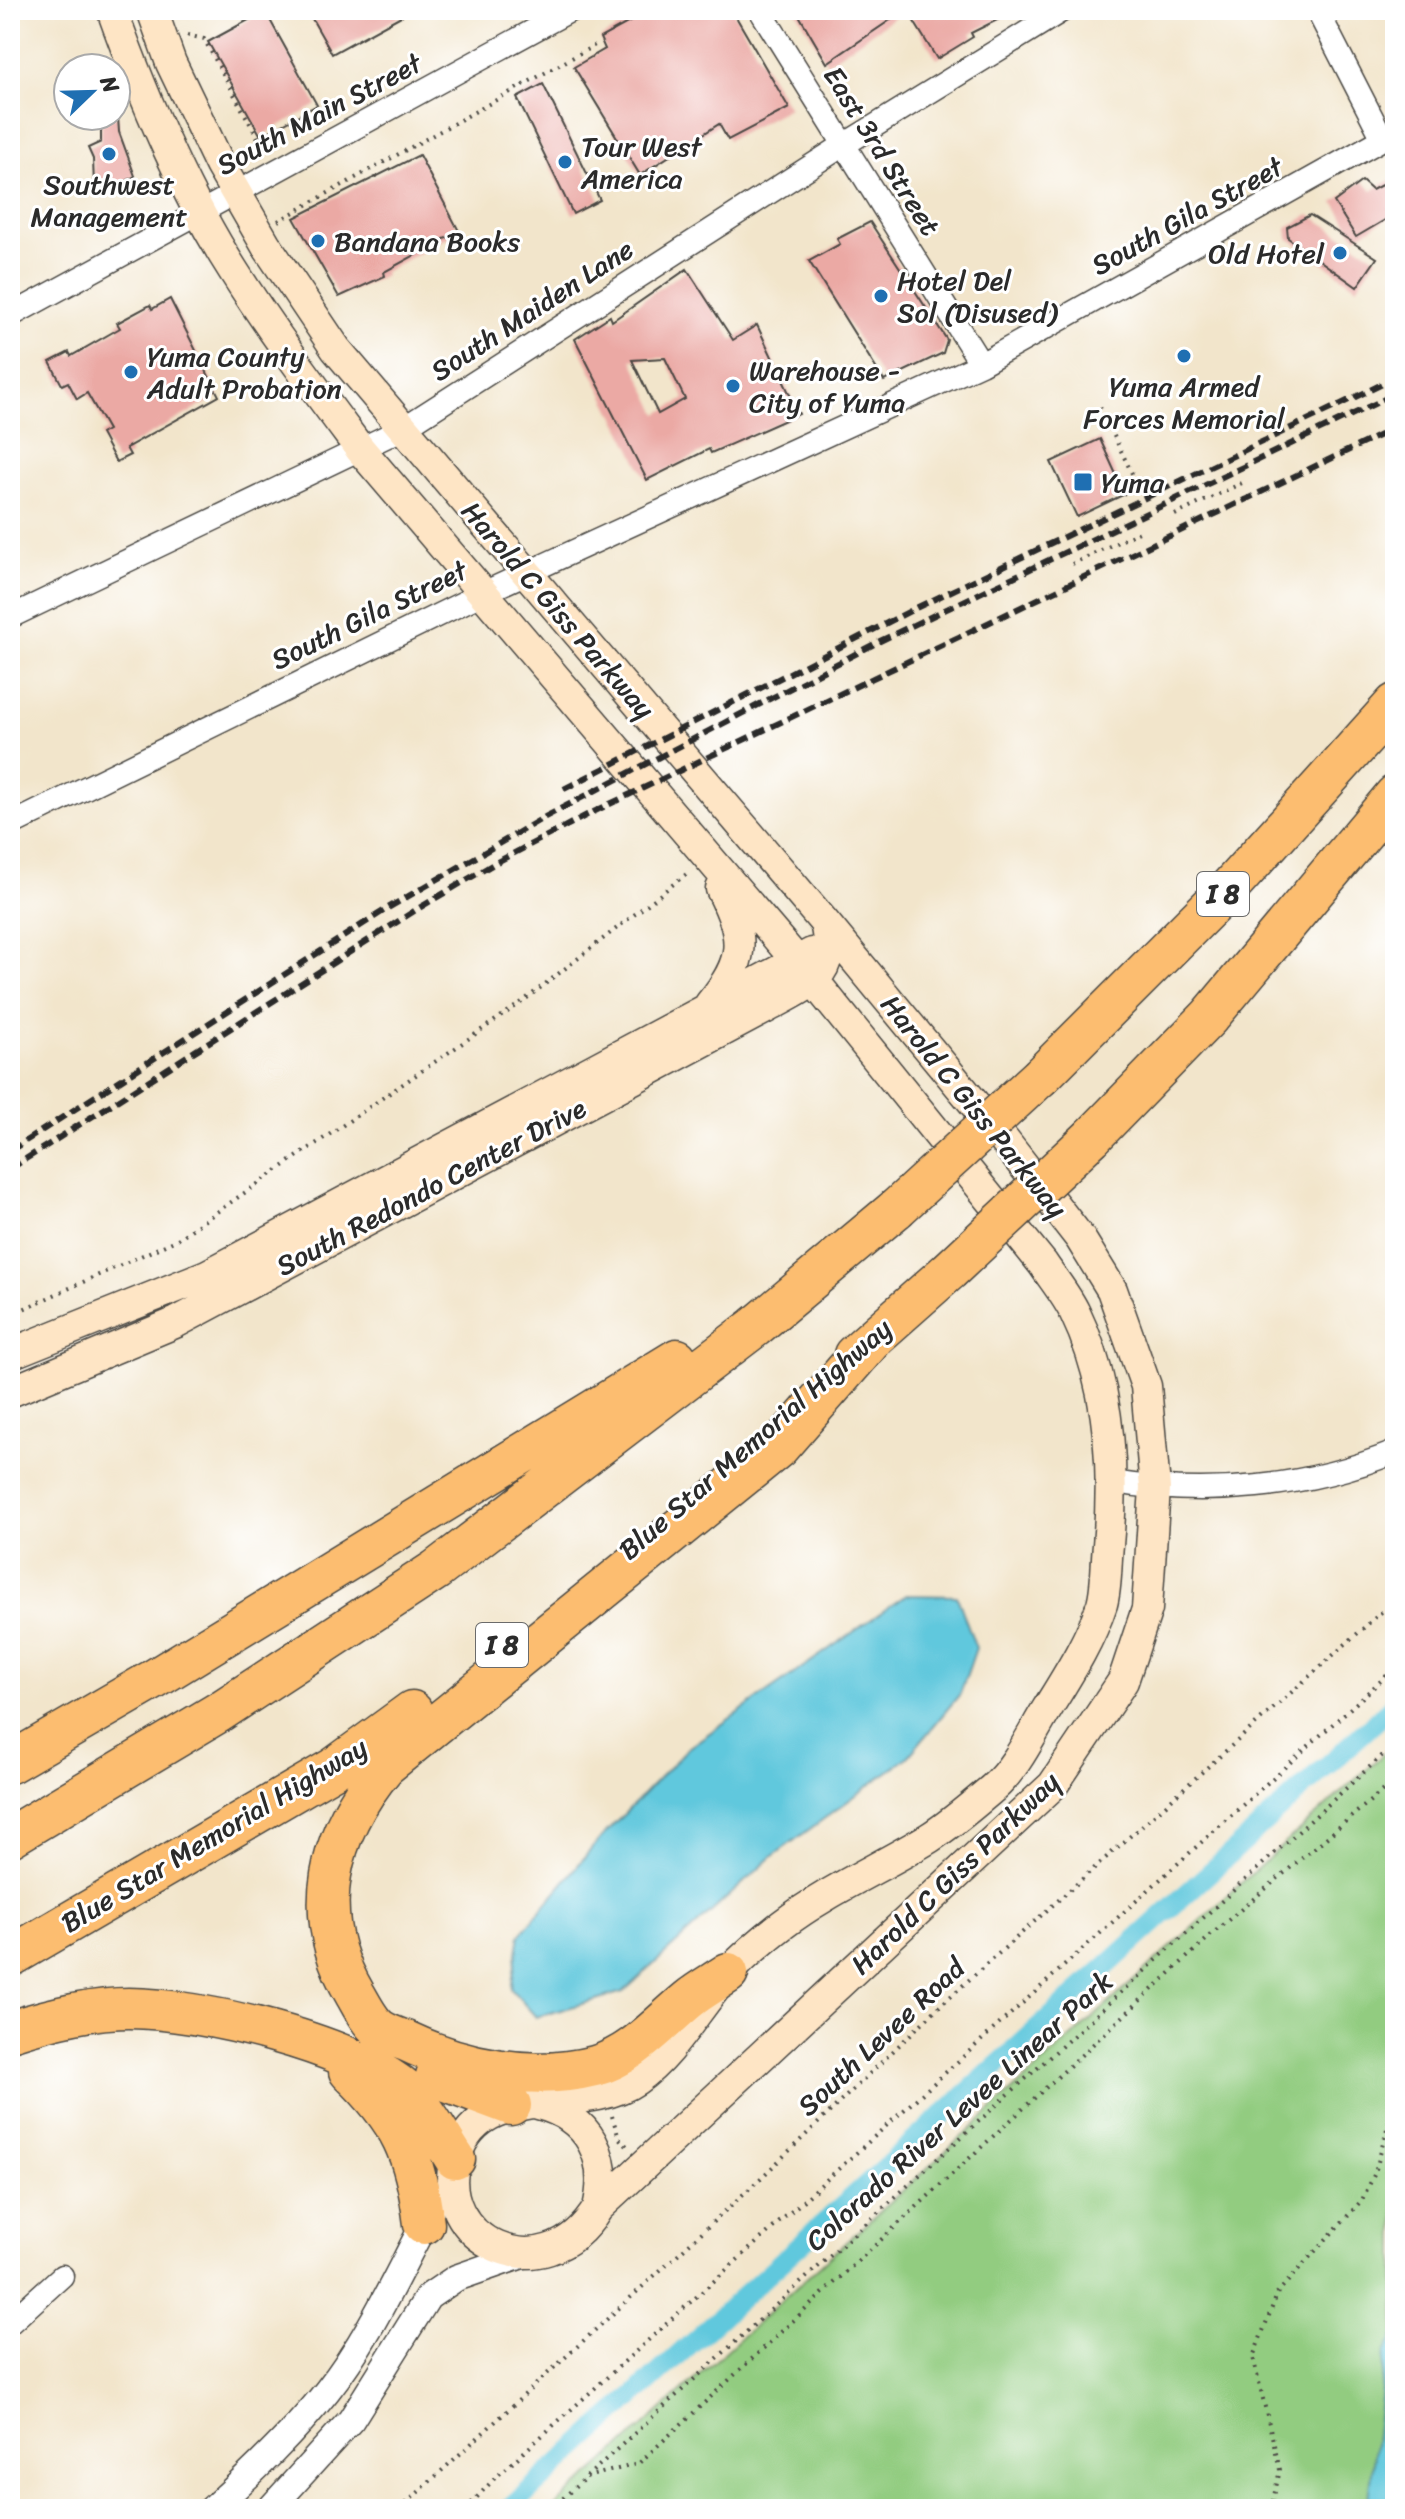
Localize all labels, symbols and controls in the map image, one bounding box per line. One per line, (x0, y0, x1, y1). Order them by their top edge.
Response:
street label: South Main Street (207, 38, 432, 189)
north arrow (52, 52, 132, 132)
street label: East 3rd Street (810, 56, 954, 246)
text: N (89, 69, 131, 100)
place label: Tour West America (580, 122, 703, 203)
street label: South Gila Street (1082, 142, 1294, 289)
marker: Southwest Management (100, 145, 118, 163)
marker: Tour West America (556, 153, 574, 171)
place label: Southwest Management (31, 160, 187, 241)
place label: Bandana Books (334, 217, 520, 266)
street label: South Maiden Lane (420, 226, 644, 394)
place label: Old Hotel (1208, 229, 1325, 278)
marker: Bandana Books (309, 232, 327, 250)
marker: Old Hotel (1331, 244, 1349, 262)
place label: Hotel Del Sol (Disused) (897, 256, 1058, 337)
marker: Hotel Del Sol (Disused) (872, 287, 890, 305)
place label: Yuma County Adult Probation (146, 332, 342, 413)
place label: Warehouse - City of Yuma (749, 346, 905, 427)
marker: Yuma Armed Forces Memorial (1175, 347, 1193, 365)
place label: Yuma Armed Forces Memorial (1083, 362, 1286, 443)
marker: Yuma County Adult Probation (122, 363, 140, 381)
marker: Warehouse - City of Yuma (724, 377, 742, 395)
place label: Yuma (1101, 458, 1165, 507)
marker: Yuma (1072, 471, 1094, 493)
street label: Harold C Giss Parkway (449, 489, 668, 731)
street label: South Gila Street (262, 545, 477, 684)
road number: I 8 (1197, 872, 1249, 916)
street label: Harold C Giss Parkway (868, 983, 1081, 1229)
street label: South Redondo Center Drive (267, 1084, 595, 1290)
street label: Blue Star Memorial Highway (607, 1305, 904, 1572)
road number: I 8 (476, 1623, 528, 1667)
street label: Blue Star Memorial Highway (51, 1723, 377, 1946)
street label: Harold C Giss Parkway (838, 1759, 1072, 1987)
street label: South Levee Road (785, 1944, 978, 2129)
street label: Colorado River Levee Linear Park (793, 1958, 1125, 2264)

